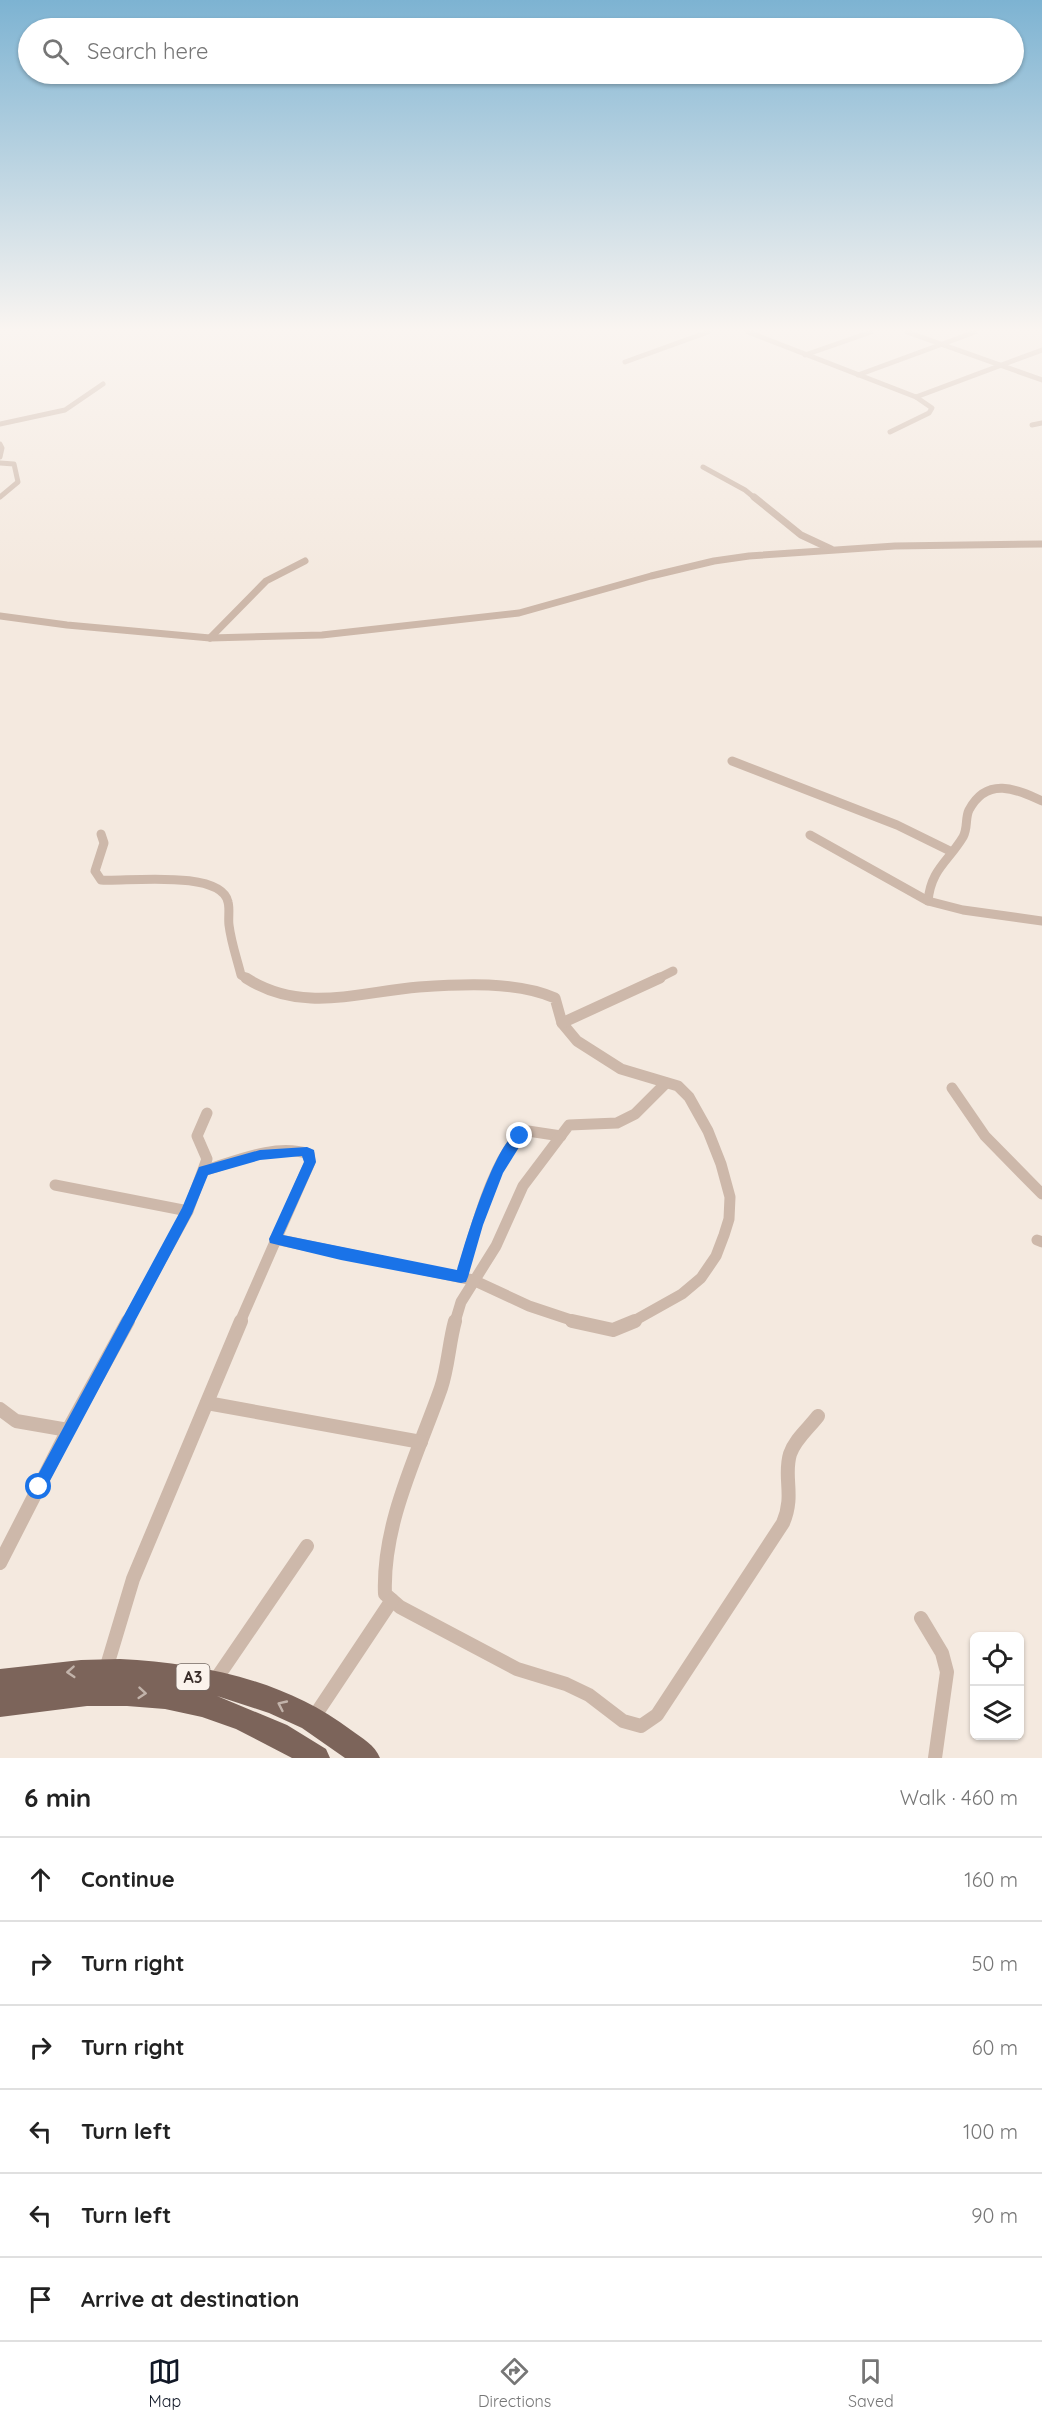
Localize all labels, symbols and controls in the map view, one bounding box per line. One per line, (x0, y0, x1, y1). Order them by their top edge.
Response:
search box (18, 18, 1024, 84)
icon: search (39, 35, 72, 68)
text: Search here (87, 37, 208, 65)
route end (506, 1122, 532, 1148)
route start (25, 1473, 51, 1499)
map controls (970, 1632, 1024, 1740)
button: locate (970, 1632, 1024, 1686)
road number: A3 (176, 1664, 210, 1690)
one-way arrow (66, 1665, 75, 1678)
one-way arrow (137, 1686, 146, 1699)
button: layers (970, 1686, 1024, 1740)
one-way arrow (277, 1700, 288, 1712)
text: 6 min (24, 1781, 91, 1814)
text: Walk · 460 m (900, 1785, 1018, 1810)
icon: ahead (24, 1863, 57, 1896)
text: Continue (81, 1865, 175, 1893)
text: 160 m (964, 1867, 1018, 1892)
icon: right (24, 1947, 57, 1980)
text: Turn right (81, 1949, 185, 1977)
text: 50 m (972, 1951, 1018, 1976)
icon: right (24, 2031, 57, 2064)
text: Turn right (81, 2033, 185, 2061)
text: 60 m (972, 2035, 1018, 2060)
icon: left (24, 2115, 57, 2148)
text: Turn left (81, 2117, 171, 2145)
text: 100 m (963, 2119, 1018, 2144)
icon: left (24, 2199, 57, 2232)
text: Turn left (81, 2201, 171, 2229)
text: 90 m (971, 2203, 1018, 2228)
icon: arrive (24, 2283, 57, 2316)
text: Arrive at destination (81, 2285, 299, 2313)
tab: Map (148, 2355, 181, 2411)
tab: Directions (478, 2355, 551, 2411)
tab: Saved (848, 2355, 894, 2411)

